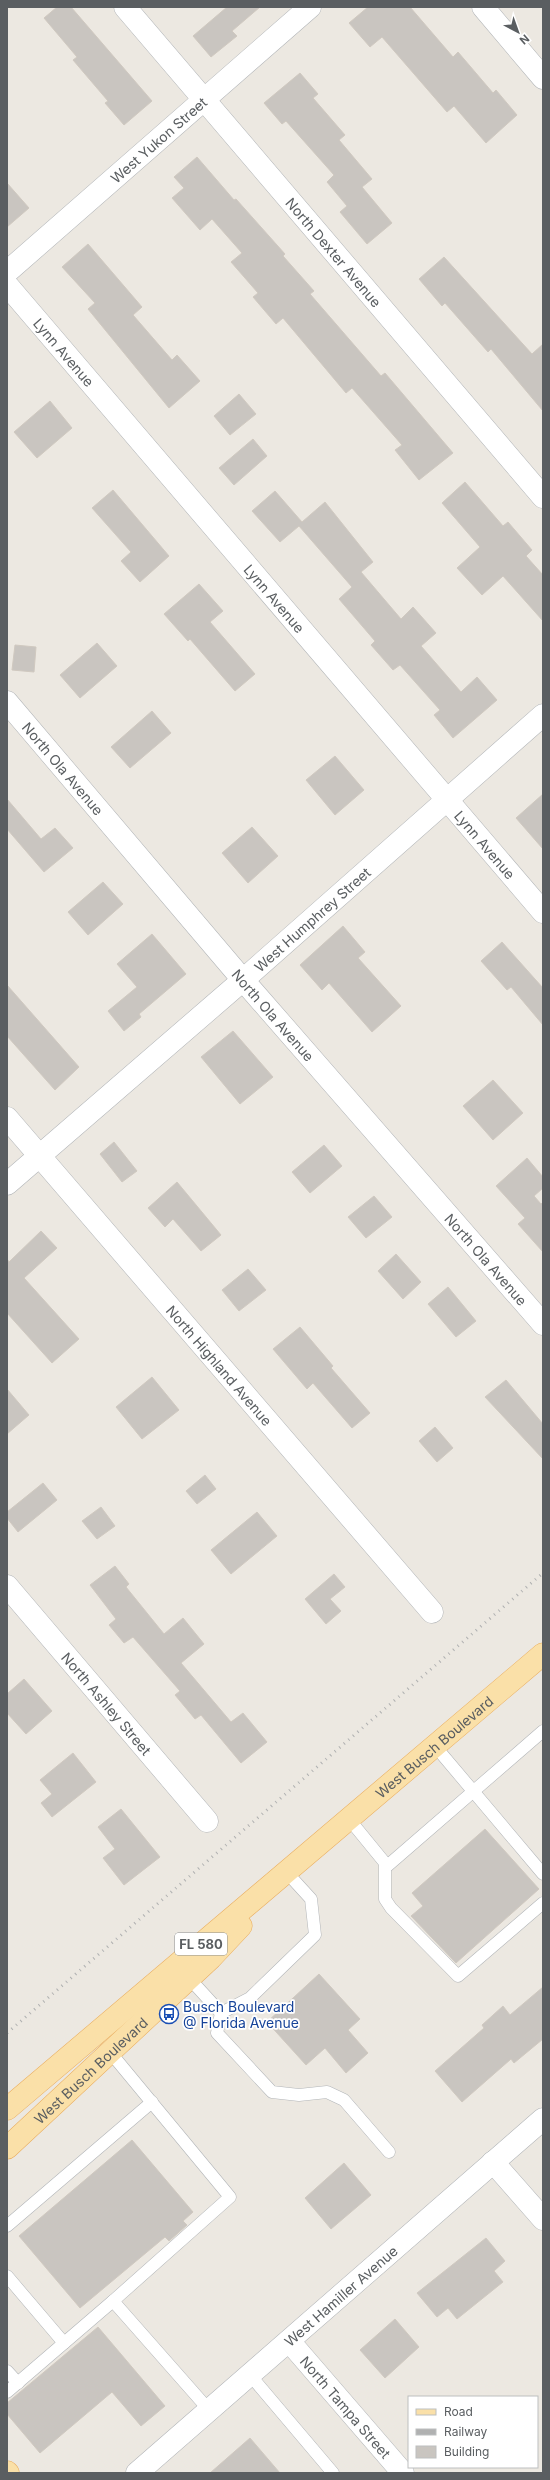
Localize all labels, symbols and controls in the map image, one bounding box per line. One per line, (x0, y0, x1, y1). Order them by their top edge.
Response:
north arrow (498, 12, 538, 52)
text: N (517, 32, 532, 48)
street label: West Yukon Street (107, 93, 210, 186)
street label: North Dexter Avenue (283, 194, 385, 310)
street label: Lynn Avenue (30, 314, 98, 390)
street label: Lynn Avenue (241, 560, 309, 636)
street label: North Ola Avenue (19, 718, 107, 818)
street label: Lynn Avenue (451, 807, 519, 882)
street label: West Humphrey Street (250, 863, 374, 975)
street label: North Ola Avenue (229, 965, 318, 1064)
street label: North Ola Avenue (442, 1210, 531, 1309)
street label: North Highland Avenue (163, 1301, 276, 1429)
street label: North Ashley Street (58, 1649, 155, 1758)
street label: West Busch Boulevard (372, 1692, 496, 1801)
road number: FL 580 (175, 1933, 227, 1955)
place label: Busch Boulevard @ Florida Avenue (183, 1998, 299, 2031)
bus stop icon: Busch Boulevard @ Florida Avenue (158, 2003, 180, 2025)
street label: West Busch Boulevard (30, 2013, 151, 2127)
street label: West Hamiller Avenue (280, 2242, 401, 2349)
street label: North Tampa Street (297, 2352, 395, 2462)
legend (408, 2396, 538, 2468)
text: Road (444, 2404, 473, 2419)
text: Railway (444, 2424, 488, 2439)
text: Building (444, 2444, 489, 2459)

